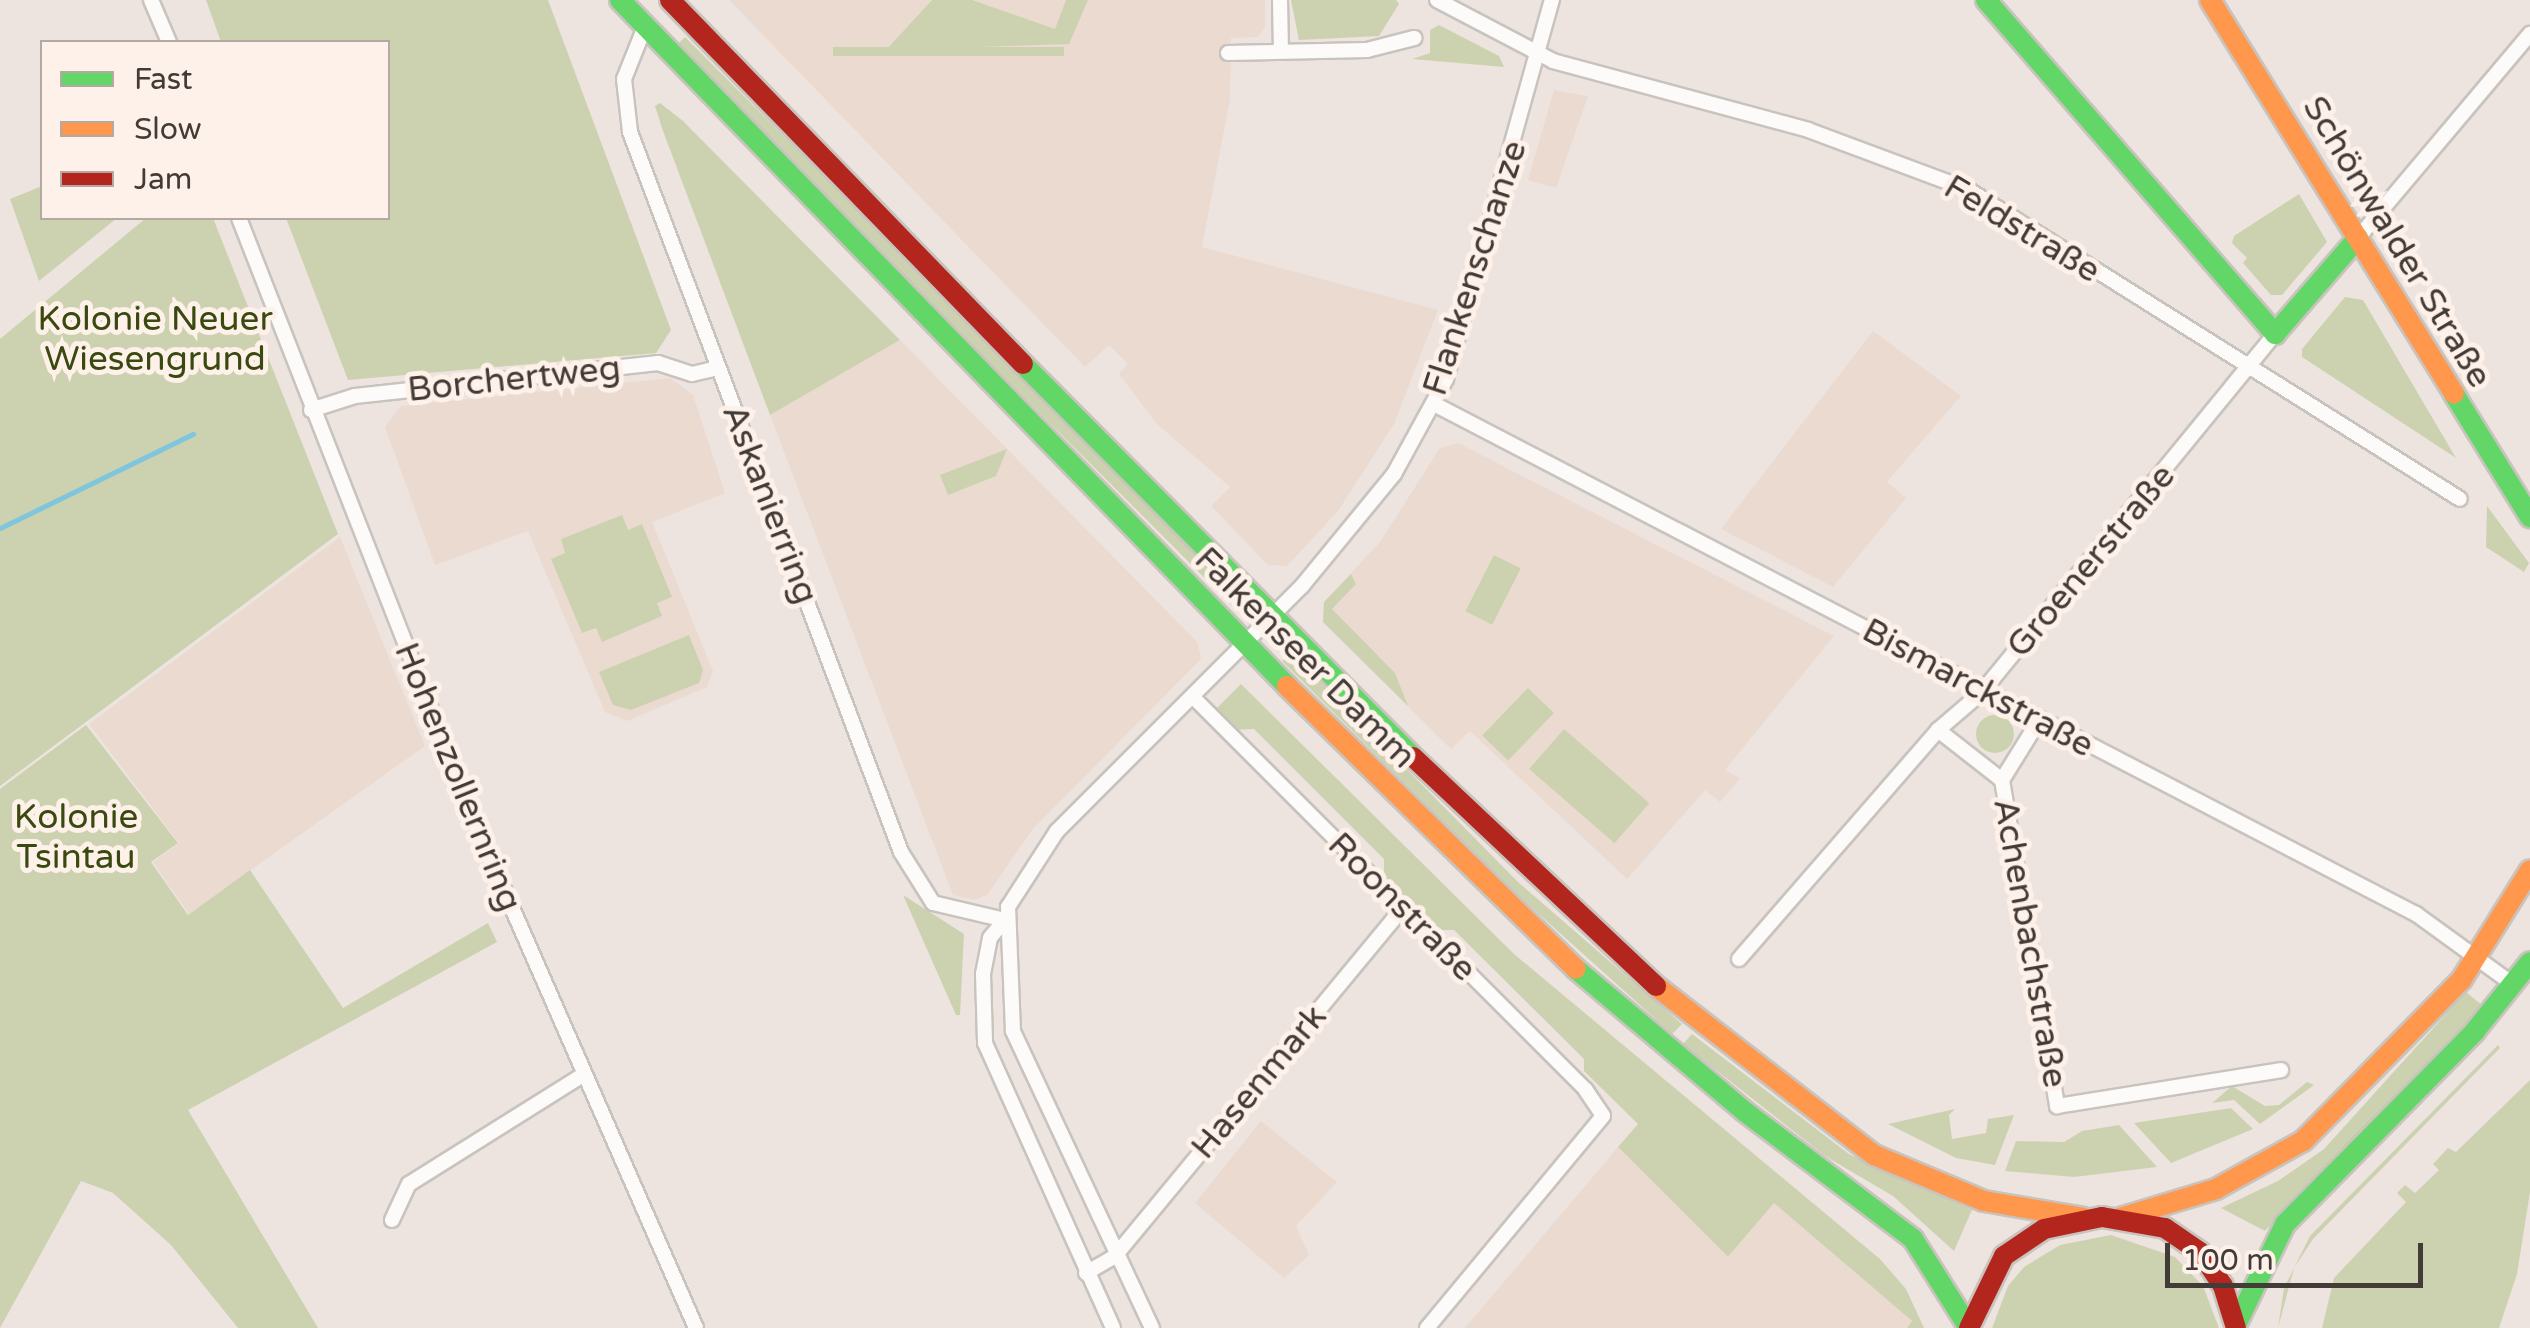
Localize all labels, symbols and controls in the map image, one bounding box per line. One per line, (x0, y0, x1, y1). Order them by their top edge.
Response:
legend (40, 40, 390, 220)
text: Fast (134, 61, 193, 98)
street label: Schönwalder Straße (2293, 89, 2501, 395)
text: Slow (134, 111, 202, 148)
street label: Flankenschanze (1414, 135, 1536, 401)
text: Jam (134, 161, 192, 198)
street label: Feldstraße (1936, 166, 2108, 292)
park label: Kolonie Neuer Wiesengrund (37, 298, 273, 380)
street label: Borchertweg (405, 347, 623, 411)
street label: Askanierring (713, 398, 827, 610)
street label: Groenerstraße (1998, 456, 2184, 666)
street label: Falkenseer Damm (1186, 539, 1424, 777)
street label: Bismarckstraße (1855, 609, 2101, 767)
street label: Hohenzollernring (385, 637, 531, 917)
street label: Achenbachstraße (1984, 795, 2076, 1091)
park label: Kolonie Tsintau (14, 796, 138, 878)
street label: Roonstraße (1319, 824, 1485, 990)
street label: Hasenmark (1182, 996, 1336, 1168)
scale bar (2170, 1223, 2428, 1285)
text: 100 m (2182, 1242, 2274, 1279)

